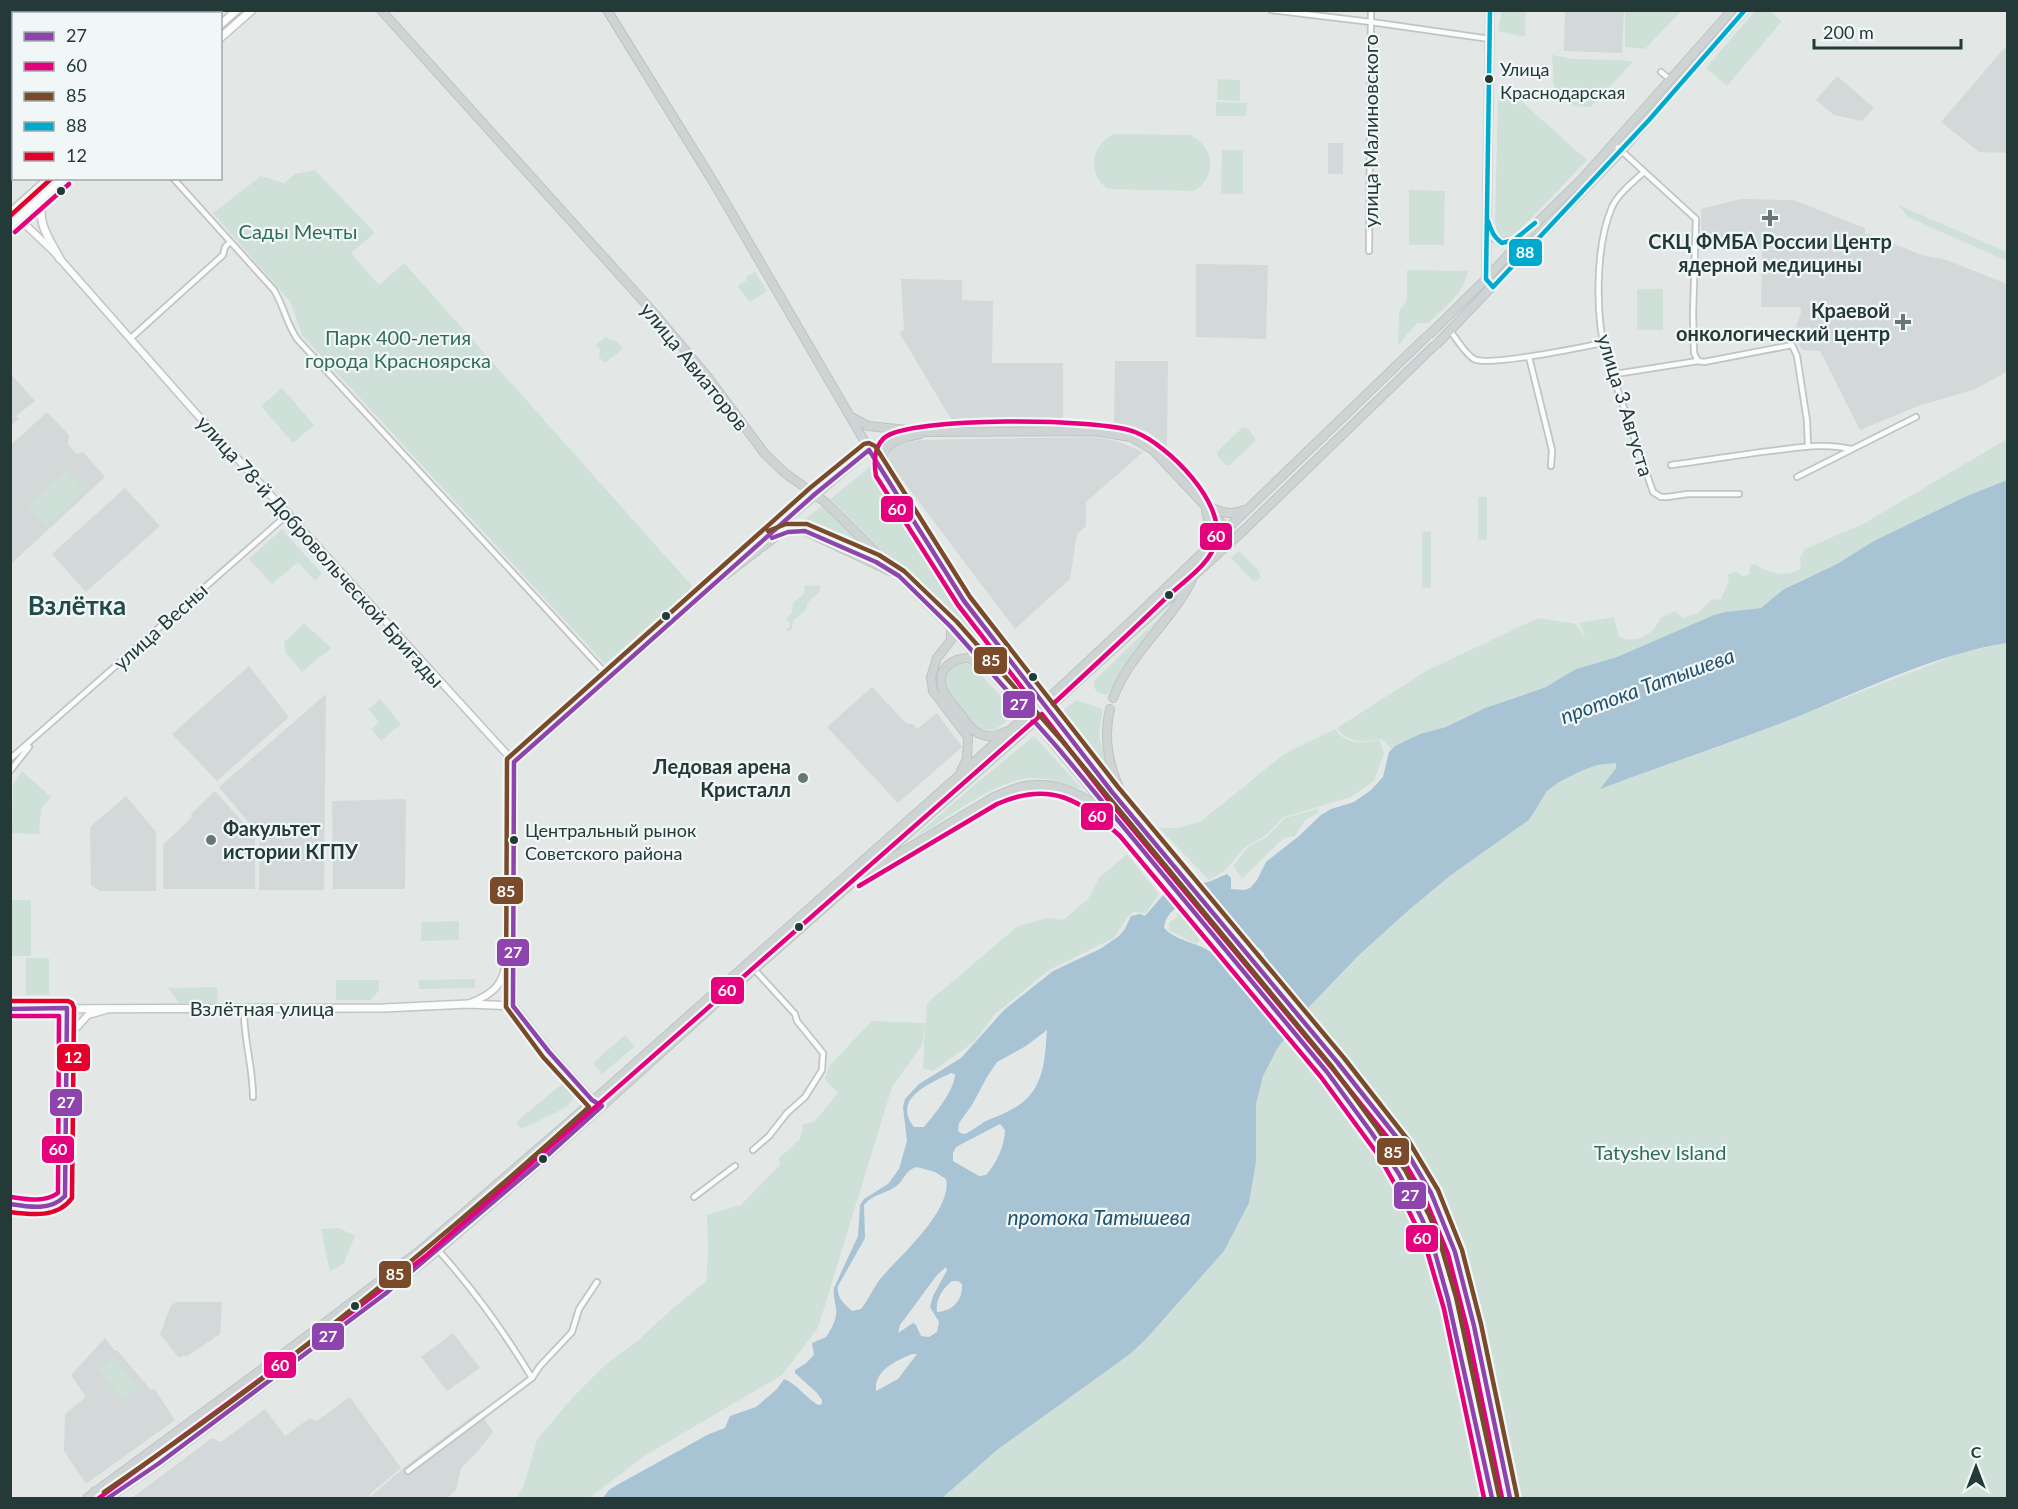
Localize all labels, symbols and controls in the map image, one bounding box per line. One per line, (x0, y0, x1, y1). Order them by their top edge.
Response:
legend (12, 12, 222, 180)
scale bar (1814, 12, 1961, 50)
text: 200 m (1823, 21, 1874, 43)
text: 27 (66, 24, 87, 46)
street label: улица Малиновского (1358, 34, 1382, 228)
text: 60 (66, 54, 87, 76)
place label: Улица Краснодарская (1500, 58, 1625, 103)
marker: Улица Краснодарская (1483, 73, 1495, 85)
text: 85 (66, 84, 87, 106)
text: 88 (66, 114, 87, 136)
text: 12 (66, 144, 87, 166)
unlabelled marker (55, 185, 67, 197)
marker: СКЦ ФМБА России Центр ядерной медицины (1761, 209, 1779, 227)
park label: Сады Мечты (239, 219, 357, 243)
place label: СКЦ ФМБА России Центр ядерной медицины (1648, 229, 1892, 276)
line badge: 88 (1508, 238, 1543, 267)
text: 88 (1516, 242, 1534, 261)
street label: улица Авиаторов (636, 297, 754, 435)
place label: Краевой онкологический центр (1676, 298, 1890, 345)
marker: Краевой онкологический центр (1894, 313, 1912, 331)
park label: Парк 400-летия города Красноярска (305, 325, 491, 372)
street label: улица 3 Августа (1593, 331, 1659, 479)
street label: улица 78-й Добровольческой Бригады (192, 410, 450, 692)
line badge: 60 (880, 495, 914, 523)
text: 60 (888, 499, 906, 518)
line badge: 60 (1199, 522, 1233, 551)
text: 60 (1207, 526, 1225, 545)
street label: улица Весны (108, 577, 212, 675)
district label: Взлётка (28, 589, 126, 621)
unlabelled marker (1163, 589, 1175, 601)
unlabelled marker (660, 610, 672, 622)
water label: протока Татышева (1557, 642, 1737, 728)
line badge: 85 (973, 646, 1008, 675)
text: 85 (982, 650, 1000, 669)
unlabelled marker (1027, 671, 1039, 683)
line badge: 27 (1002, 690, 1036, 719)
text: 27 (1010, 694, 1028, 713)
place label: Ледовая арена Кристалл (652, 754, 791, 801)
marker: Ледовая арена Кристалл (796, 771, 810, 785)
line badge: 60 (1080, 802, 1114, 831)
text: 60 (1088, 806, 1106, 825)
place label: Факультет истории КГПУ (223, 816, 359, 863)
place label: Центральный рынок Советского района (525, 819, 697, 864)
marker: Факультет истории КГПУ (204, 833, 218, 847)
marker: Центральный рынок Советского района (508, 834, 520, 846)
line badge: 85 (489, 876, 524, 905)
text: 85 (497, 881, 515, 900)
unlabelled marker (793, 921, 805, 933)
line badge: 27 (496, 938, 530, 967)
text: 27 (504, 942, 522, 961)
line badge: 60 (710, 976, 745, 1005)
text: 60 (718, 980, 736, 999)
street label: Взлётная улица (190, 996, 334, 1020)
line badge: 12 (56, 1043, 91, 1072)
text: 12 (64, 1047, 82, 1066)
line badge: 27 (49, 1088, 83, 1117)
text: 27 (57, 1092, 75, 1111)
line badge: 60 (41, 1135, 75, 1164)
line badge: 85 (1376, 1137, 1410, 1166)
text: 60 (49, 1139, 67, 1158)
park label: Tatyshev Island (1594, 1140, 1726, 1164)
text: 85 (1384, 1142, 1402, 1161)
unlabelled marker (537, 1153, 549, 1165)
line badge: 27 (1393, 1181, 1427, 1210)
text: 27 (1401, 1185, 1419, 1204)
water label: протока Татышева (1007, 1204, 1191, 1229)
line badge: 60 (1405, 1224, 1439, 1253)
text: 60 (1413, 1228, 1431, 1247)
line badge: 85 (378, 1260, 412, 1289)
text: 85 (386, 1264, 404, 1283)
unlabelled marker (349, 1300, 361, 1312)
line badge: 27 (311, 1322, 345, 1351)
text: 27 (319, 1326, 337, 1345)
line badge: 60 (263, 1351, 297, 1379)
text: 60 (271, 1355, 289, 1374)
north arrow (1946, 1437, 2006, 1497)
text: С (1971, 1442, 1982, 1461)

